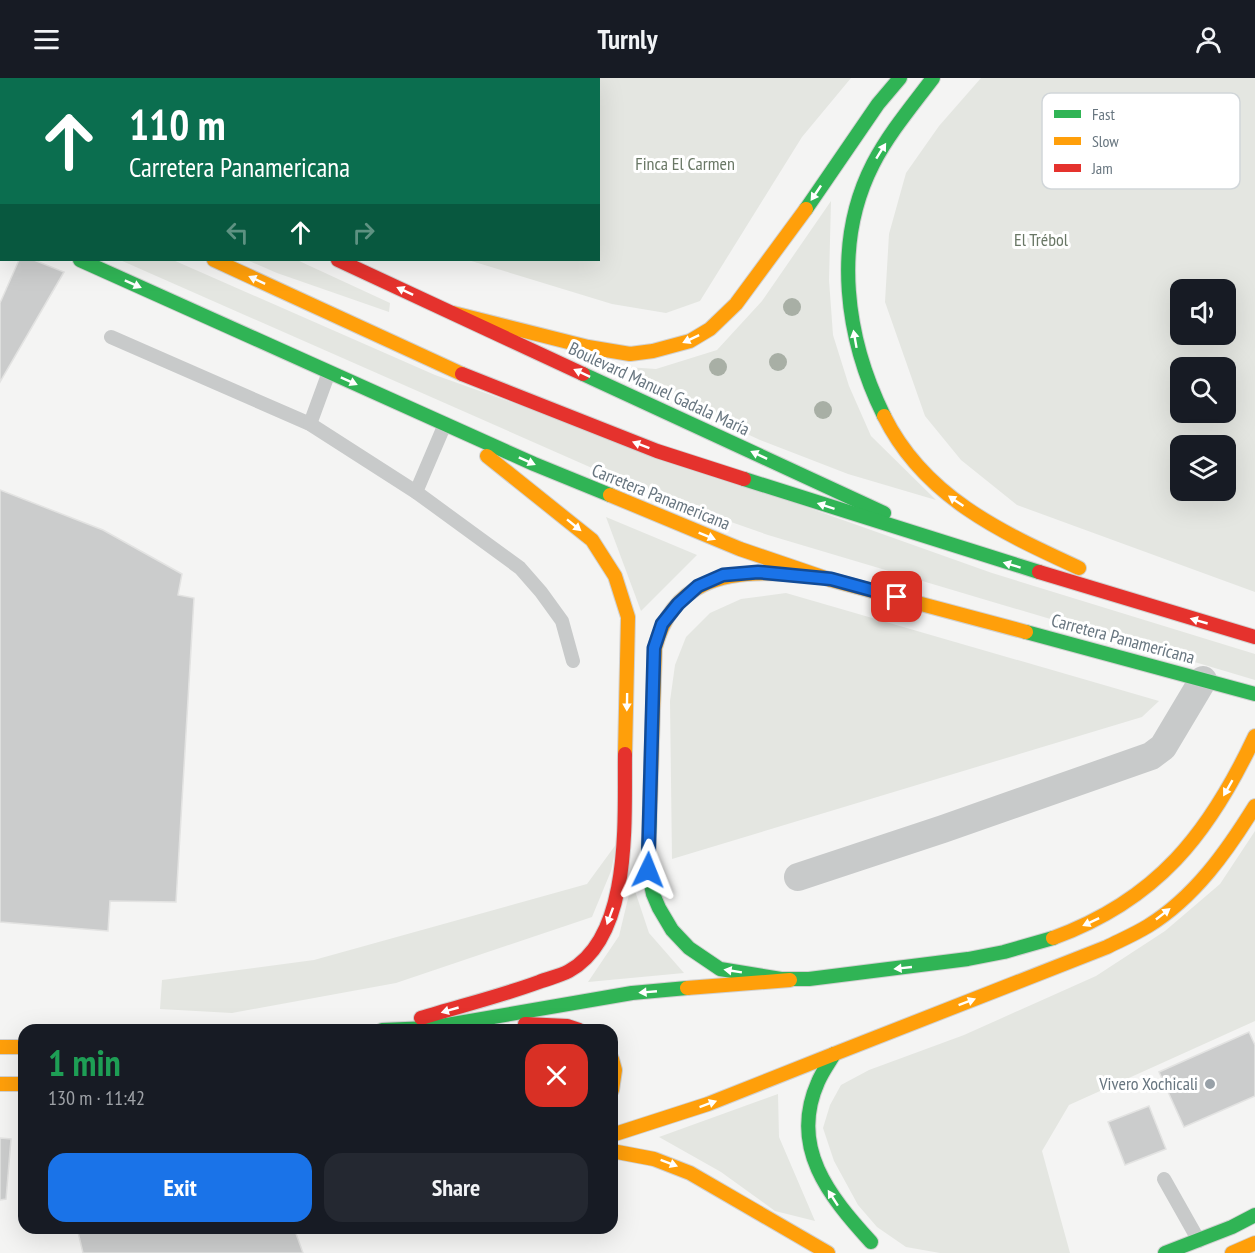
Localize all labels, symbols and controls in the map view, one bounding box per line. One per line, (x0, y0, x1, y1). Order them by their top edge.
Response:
text: Turnly (598, 22, 657, 56)
icon: menu (30, 23, 63, 56)
icon: person (1192, 23, 1225, 56)
legend (1042, 93, 1240, 189)
text: 110 m (129, 97, 226, 152)
icon: ahead (30, 102, 108, 180)
text: Fast (1092, 104, 1115, 124)
text: Slow (1092, 131, 1119, 151)
one-way arrow (875, 143, 886, 159)
text: Carretera Panamericana (129, 150, 350, 184)
park label: Finca El Carmen (635, 152, 735, 175)
text: Jam (1091, 158, 1113, 178)
one-way arrow (811, 185, 822, 201)
icon: left (221, 216, 254, 249)
icon: ahead (284, 216, 317, 249)
icon: right (347, 216, 380, 249)
park label: El Trébol (1014, 228, 1069, 251)
one-way arrow (249, 276, 266, 285)
one-way arrow (125, 279, 142, 288)
map controls (1170, 279, 1236, 501)
button: sound (1170, 279, 1236, 345)
one-way arrow (397, 286, 414, 295)
one-way arrow (850, 330, 859, 349)
one-way arrow (682, 335, 699, 344)
street label: Boulevard Manuel Gadala María (565, 337, 753, 441)
button: search (1170, 357, 1236, 423)
one-way arrow (572, 368, 590, 378)
one-way arrow (341, 376, 359, 386)
button: layers (1170, 435, 1236, 501)
one-way arrow (632, 440, 650, 449)
one-way arrow (750, 450, 767, 459)
one-way arrow (519, 456, 536, 465)
street label: Carretera Panamericana (589, 458, 734, 535)
one-way arrow (948, 495, 964, 507)
one-way arrow (817, 500, 835, 510)
one-way arrow (566, 518, 581, 531)
one-way arrow (698, 532, 716, 541)
one-way arrow (1003, 560, 1021, 569)
pin (871, 571, 922, 622)
icon: arrive (880, 580, 913, 613)
street label: Carretera Panamericana (1049, 608, 1197, 669)
one-way arrow (1190, 616, 1208, 625)
one-way arrow (622, 693, 632, 712)
one-way arrow (1223, 780, 1233, 797)
position arrow (616, 838, 680, 902)
one-way arrow (604, 908, 614, 926)
one-way arrow (1156, 908, 1171, 920)
one-way arrow (1082, 917, 1099, 926)
one-way arrow (893, 964, 912, 973)
one-way arrow (723, 966, 742, 975)
one-way arrow (639, 987, 658, 997)
one-way arrow (958, 997, 976, 1006)
one-way arrow (441, 1005, 459, 1015)
text: 1 min (48, 1039, 121, 1086)
button: close (525, 1044, 588, 1107)
place label: Vivero Xochicali (1098, 1072, 1198, 1095)
marker: Vivero Xochicali (1203, 1077, 1217, 1091)
text: 130 m · 11:42 (48, 1085, 145, 1111)
one-way arrow (699, 1098, 717, 1108)
button: Exit (48, 1153, 312, 1222)
button: Share (324, 1153, 588, 1222)
one-way arrow (660, 1159, 678, 1169)
one-way arrow (828, 1189, 839, 1206)

